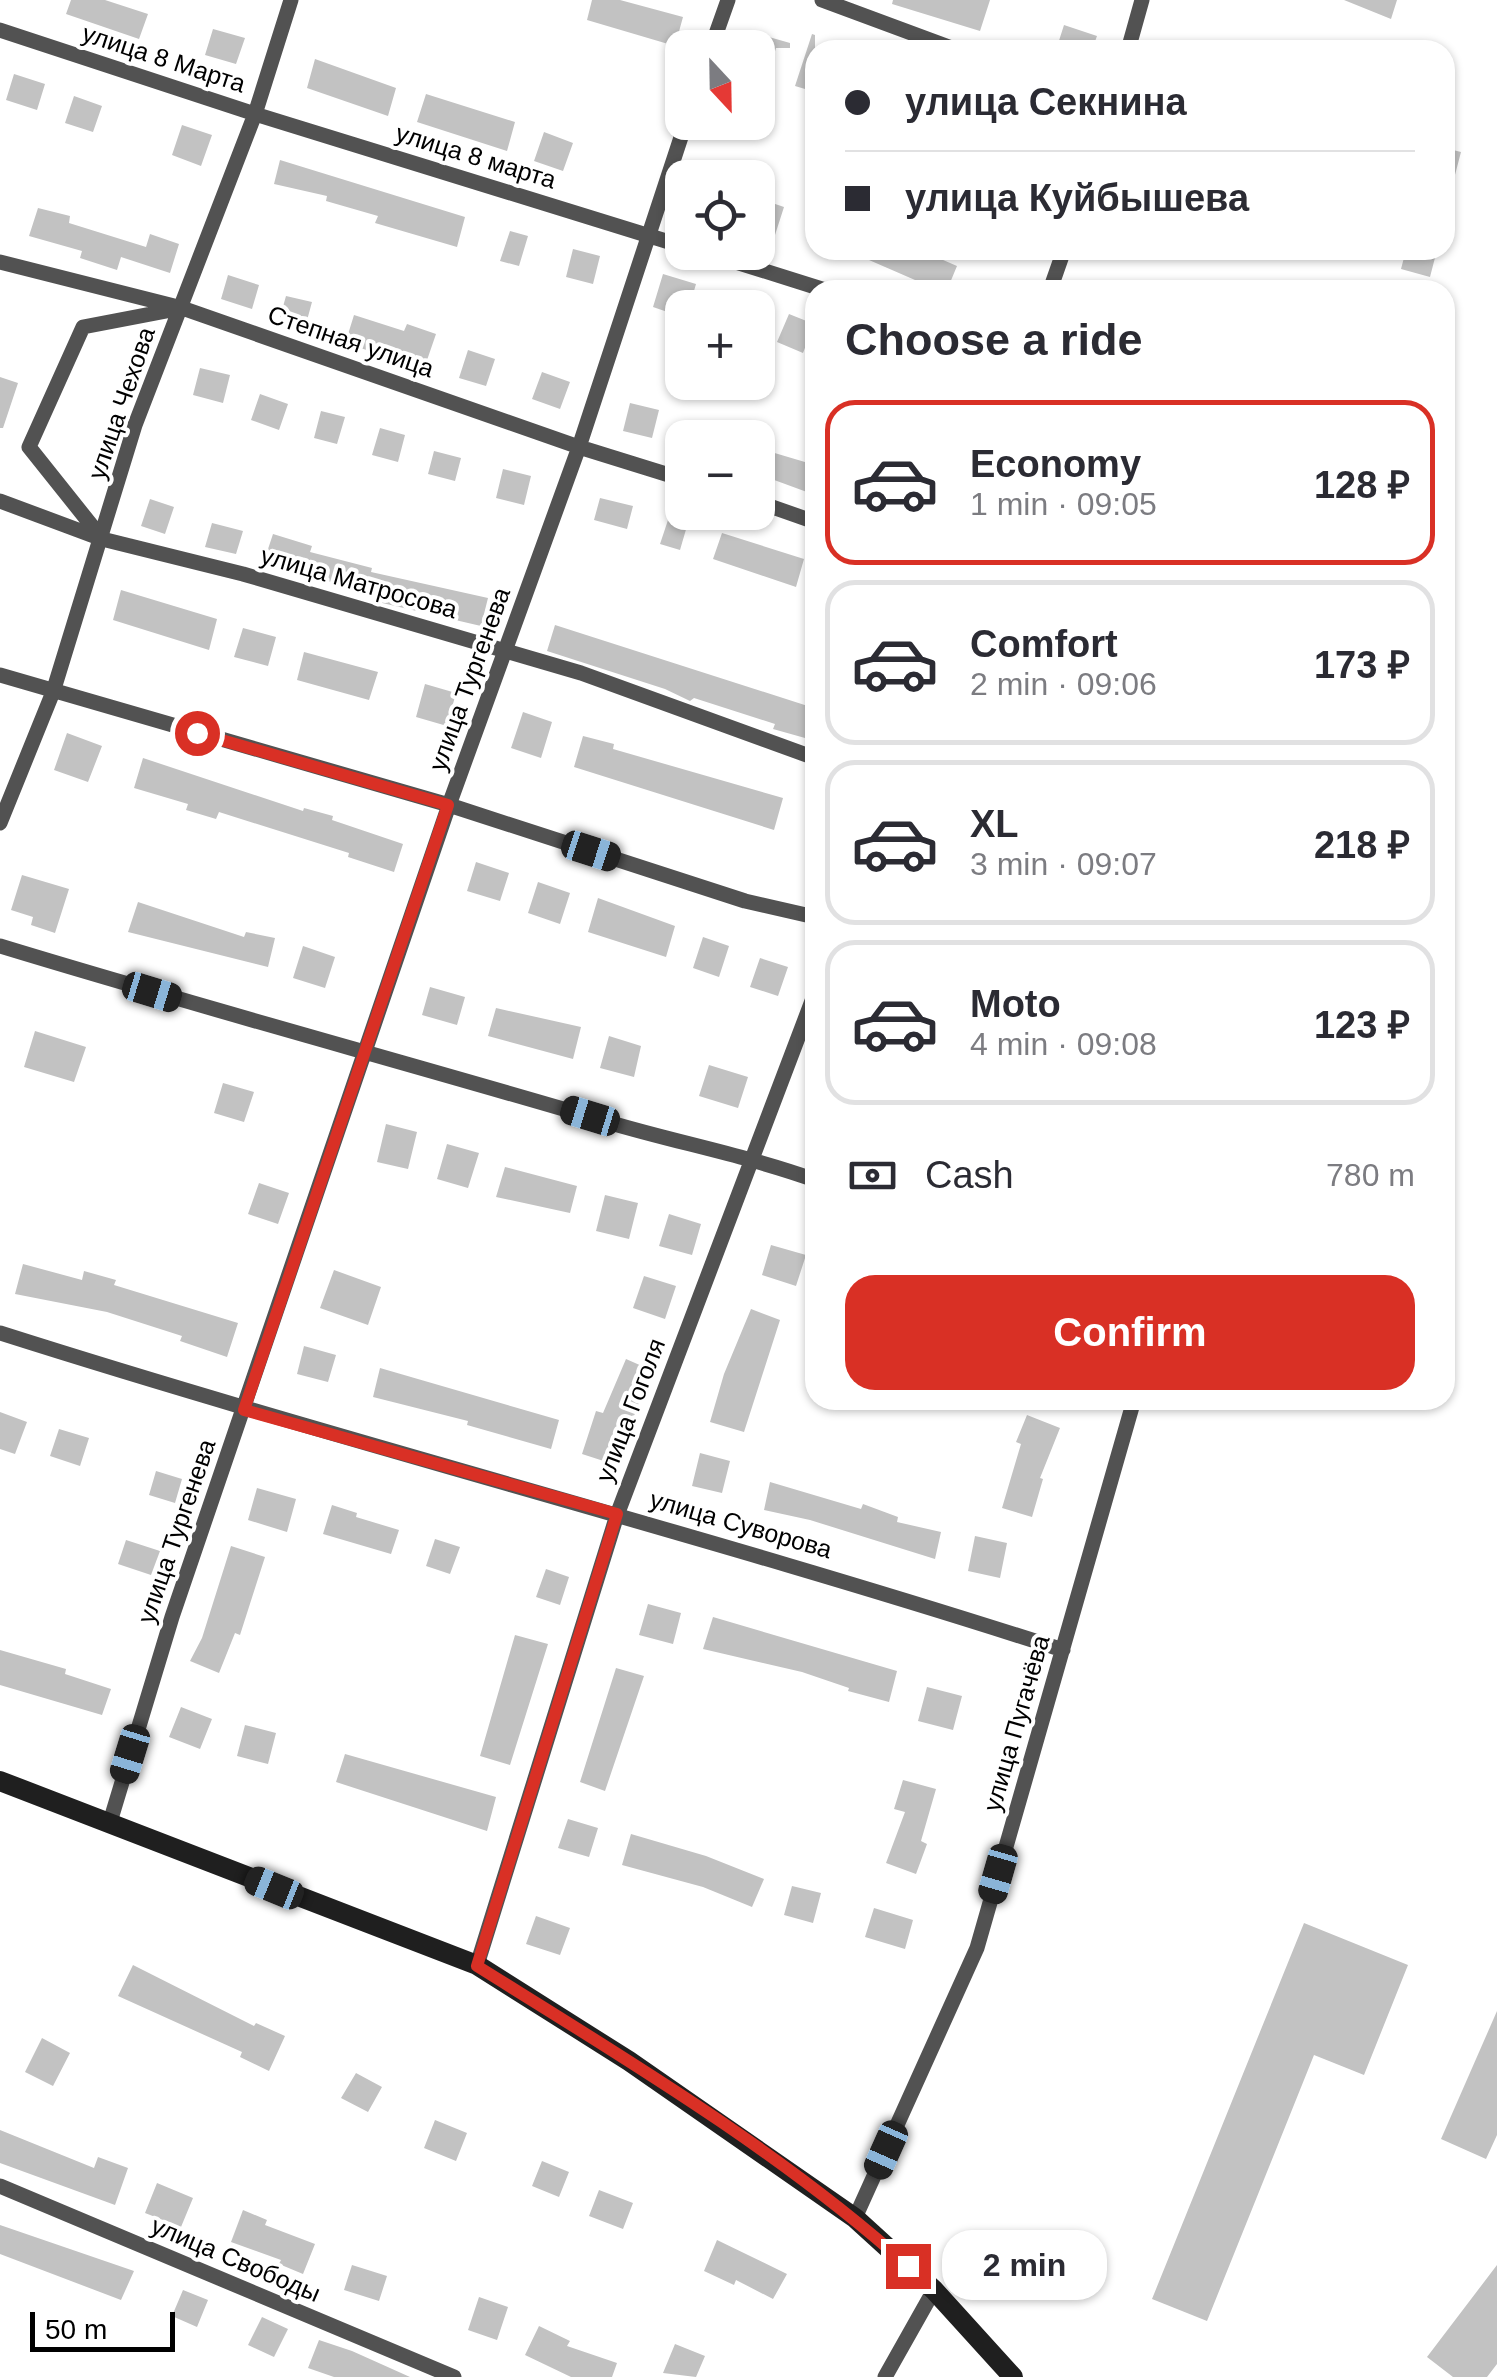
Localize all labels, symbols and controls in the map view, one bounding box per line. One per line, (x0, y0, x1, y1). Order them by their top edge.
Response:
street label: улица 8 Марта (79, 18, 249, 98)
north arrow (665, 30, 775, 140)
map controls (665, 30, 775, 530)
text: улица Секнина (905, 81, 1187, 123)
street label: улица 8 марта (393, 118, 560, 194)
button: locate (665, 160, 775, 270)
text: улица Куйбышева (905, 177, 1249, 219)
button: + (665, 290, 775, 400)
street label: Степная улица (264, 300, 438, 383)
text: Choose a ride (845, 314, 1143, 365)
street label: улица Чехова (82, 323, 160, 483)
button: − (665, 420, 775, 530)
icon: car (850, 438, 940, 528)
text: Economy (970, 443, 1141, 485)
text: 128 ₽ (1314, 464, 1410, 506)
text: 1 min · 09:05 (970, 486, 1157, 522)
street label: улица Матросова (258, 541, 461, 623)
street label: улица Тургенева (423, 584, 515, 774)
icon: car (850, 618, 940, 708)
text: Comfort (970, 623, 1118, 665)
text: 173 ₽ (1314, 644, 1410, 686)
text: 2 min · 09:06 (970, 666, 1157, 702)
route start (175, 711, 220, 756)
icon: car (850, 798, 940, 888)
text: XL (970, 803, 1019, 845)
text: 218 ₽ (1314, 824, 1410, 866)
car (558, 827, 624, 875)
text: 3 min · 09:07 (970, 846, 1157, 882)
car (119, 969, 185, 1015)
icon: car (850, 978, 940, 1068)
text: Moto (970, 983, 1061, 1025)
text: 123 ₽ (1314, 1004, 1410, 1046)
text: 4 min · 09:08 (970, 1026, 1157, 1062)
car (557, 1093, 623, 1139)
icon: cash (845, 1148, 900, 1203)
text: Cash (925, 1154, 1014, 1196)
text: 780 m (1326, 1157, 1415, 1193)
button: Confirm (845, 1275, 1415, 1390)
street label: улица Гоголя (590, 1334, 670, 1486)
street label: улица Тургенева (131, 1435, 221, 1627)
street label: улица Суворова (647, 1485, 835, 1563)
street label: улица Пугачёва (977, 1632, 1055, 1814)
car (107, 1721, 153, 1787)
car (975, 1841, 1021, 1907)
car (241, 1863, 307, 1913)
car (860, 2116, 912, 2184)
street label: улица Свободы (147, 2211, 325, 2307)
callout: 2 min (943, 2231, 1108, 2301)
route end (886, 2244, 931, 2289)
text: 2 min (983, 2247, 1066, 2283)
scale bar (30, 2307, 175, 2352)
text: 50 m (45, 2314, 107, 2345)

